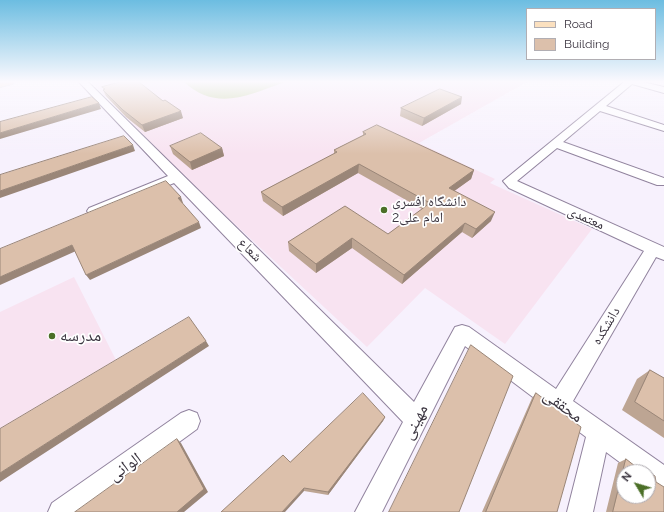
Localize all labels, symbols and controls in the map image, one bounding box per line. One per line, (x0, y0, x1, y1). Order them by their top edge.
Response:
legend (526, 8, 656, 60)
text: Road (564, 17, 593, 31)
text: Building (564, 37, 610, 51)
place label: دانشگاه افسری امام علی2 (392, 194, 466, 226)
street label: معتمدی (565, 203, 607, 233)
marker: دانشگاه افسری امام علی2 (379, 205, 389, 215)
street label: شعاع (235, 235, 265, 265)
street label: دانشکده (588, 304, 624, 348)
place label: مدرسه (60, 326, 101, 346)
marker: مدرسه (47, 331, 57, 341)
street label: محققی (539, 385, 587, 427)
street label: مهینی (397, 401, 433, 443)
street label: الوانی (104, 448, 146, 486)
north arrow (616, 464, 656, 504)
text: N (619, 470, 635, 484)

